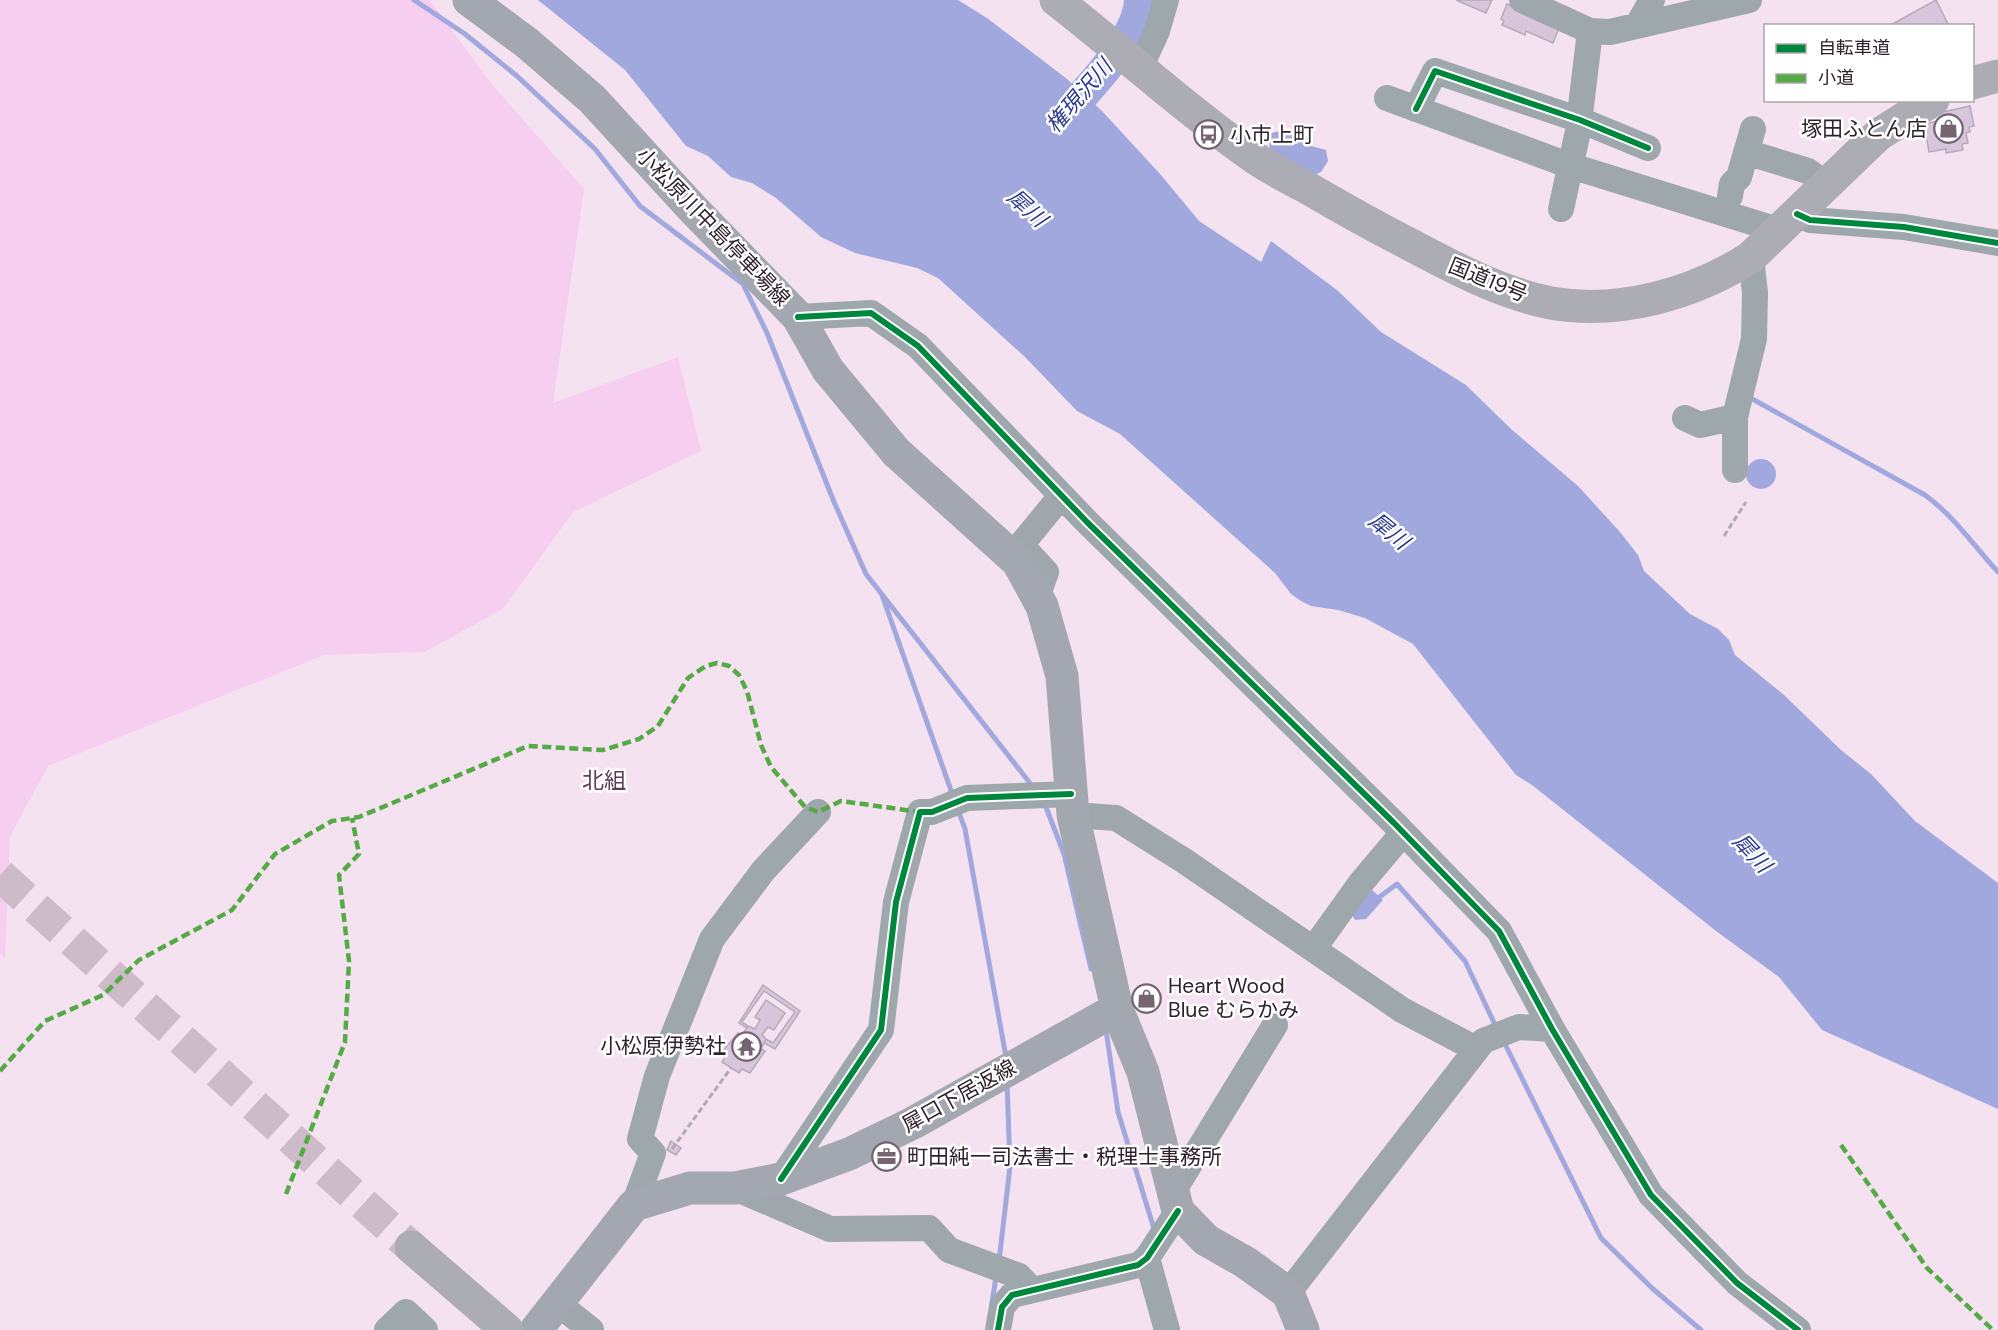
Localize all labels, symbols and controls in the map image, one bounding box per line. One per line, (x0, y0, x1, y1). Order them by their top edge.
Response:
legend (1764, 24, 1974, 102)
text: 自転車道 (1818, 36, 1890, 60)
water label: 権現沢川 (1039, 52, 1120, 139)
text: 小道 (1818, 66, 1854, 90)
shop icon: 塚田ふとん店 (1932, 113, 1964, 145)
place label: 塚田ふとん店 (1801, 115, 1927, 143)
bus stop icon: 小市上町 (1193, 119, 1225, 151)
place label: 小市上町 (1230, 121, 1314, 149)
street label: 小松原川中島停車場線 (630, 142, 796, 312)
water label: 犀川 (1001, 182, 1055, 235)
street label: 国道19号 (1444, 252, 1532, 308)
water label: 犀川 (1363, 506, 1417, 557)
district label: 北組 (582, 766, 626, 795)
water label: 犀川 (1726, 827, 1779, 880)
place label: Heart Wood Blue むらかみ (1168, 972, 1299, 1024)
shop icon: Heart Wood Blue むらかみ (1131, 982, 1163, 1014)
temple icon: 小松原伊勢社 (731, 1030, 763, 1062)
place label: 小松原伊勢社 (600, 1032, 726, 1060)
street label: 犀口下居返線 (897, 1053, 1021, 1139)
office icon: 町田純一司法書士・税理士事務所 (870, 1141, 902, 1173)
place label: 町田純一司法書士・税理士事務所 (907, 1143, 1222, 1171)

